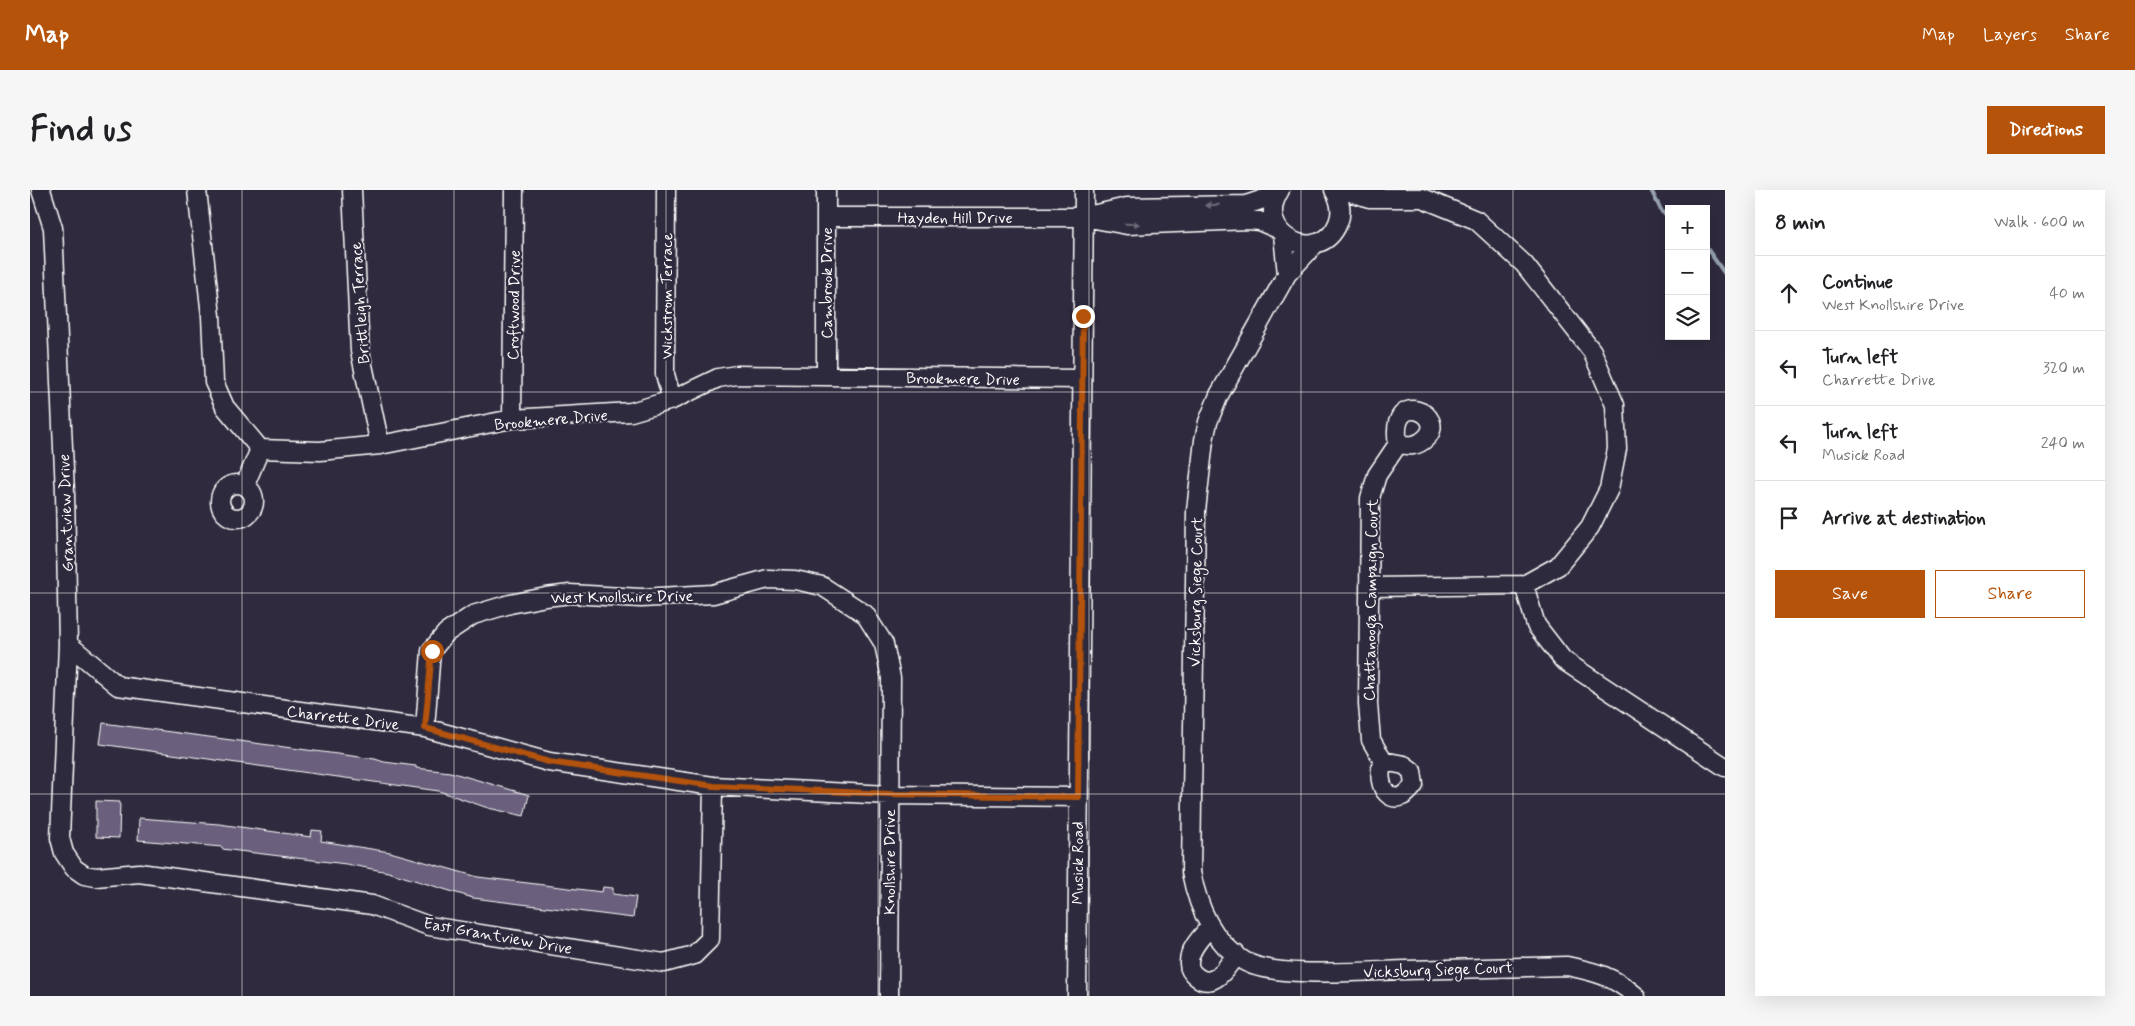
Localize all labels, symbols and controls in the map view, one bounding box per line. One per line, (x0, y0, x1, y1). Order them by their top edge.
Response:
text: Map (25, 20, 69, 51)
text: Map (1922, 23, 1955, 47)
text: Layers (1983, 23, 2037, 47)
text: Share (2065, 23, 2110, 47)
button: Directions (1987, 106, 2105, 154)
text: Find us (30, 107, 132, 153)
one-way arrow (1203, 201, 1219, 209)
map controls (1665, 205, 1710, 340)
button: + (1665, 205, 1710, 250)
street label: Hayden Hill Drive (897, 208, 1013, 229)
text: 8 min (1775, 209, 1826, 237)
text: Walk · 600 m (1994, 212, 2085, 233)
one-way arrow (1125, 220, 1141, 228)
street label: Cambrook Drive (817, 227, 838, 339)
street label: Wickstrom Terrace (657, 232, 678, 359)
street label: Brittleigh Terrace (346, 241, 375, 364)
street label: Croftwood Drive (503, 250, 526, 360)
button: − (1665, 250, 1710, 295)
text: Continue (1822, 270, 1893, 295)
icon: ahead (1775, 279, 1803, 307)
text: 40 m (2049, 283, 2085, 304)
button: layers (1665, 295, 1710, 340)
text: West Knollshire Drive (1822, 295, 1965, 316)
route end (1072, 305, 1095, 328)
text: Turn left (1822, 345, 1898, 370)
icon: left (1775, 354, 1803, 382)
text: 320 m (2043, 358, 2085, 379)
street label: Brookmere Drive (906, 368, 1020, 391)
text: Charrette Drive (1822, 370, 1936, 391)
street label: Brookmere Drive (494, 405, 609, 436)
text: Turn left (1822, 420, 1898, 445)
icon: left (1775, 429, 1803, 457)
text: 240 m (2041, 433, 2085, 454)
text: Musick Road (1822, 445, 1905, 466)
street label: Grantview Drive (54, 454, 79, 572)
street label: Chattanooga Campaign Court (1359, 498, 1385, 701)
icon: arrive (1775, 504, 1803, 532)
text: Arrive at destination (1822, 506, 1986, 531)
street label: Vicksburg Siege Court (1185, 517, 1209, 667)
button: Save (1775, 570, 1925, 618)
button: Share (1935, 570, 2085, 618)
street label: West Knollshire Drive (550, 586, 694, 609)
route start (421, 640, 444, 663)
street label: Charrette Drive (285, 701, 401, 736)
street label: Knollshire Drive (880, 809, 901, 915)
street label: Musick Road (1068, 821, 1089, 905)
street label: East Grantview Drive (422, 913, 574, 960)
street label: Vicksburg Siege Court (1363, 957, 1514, 985)

